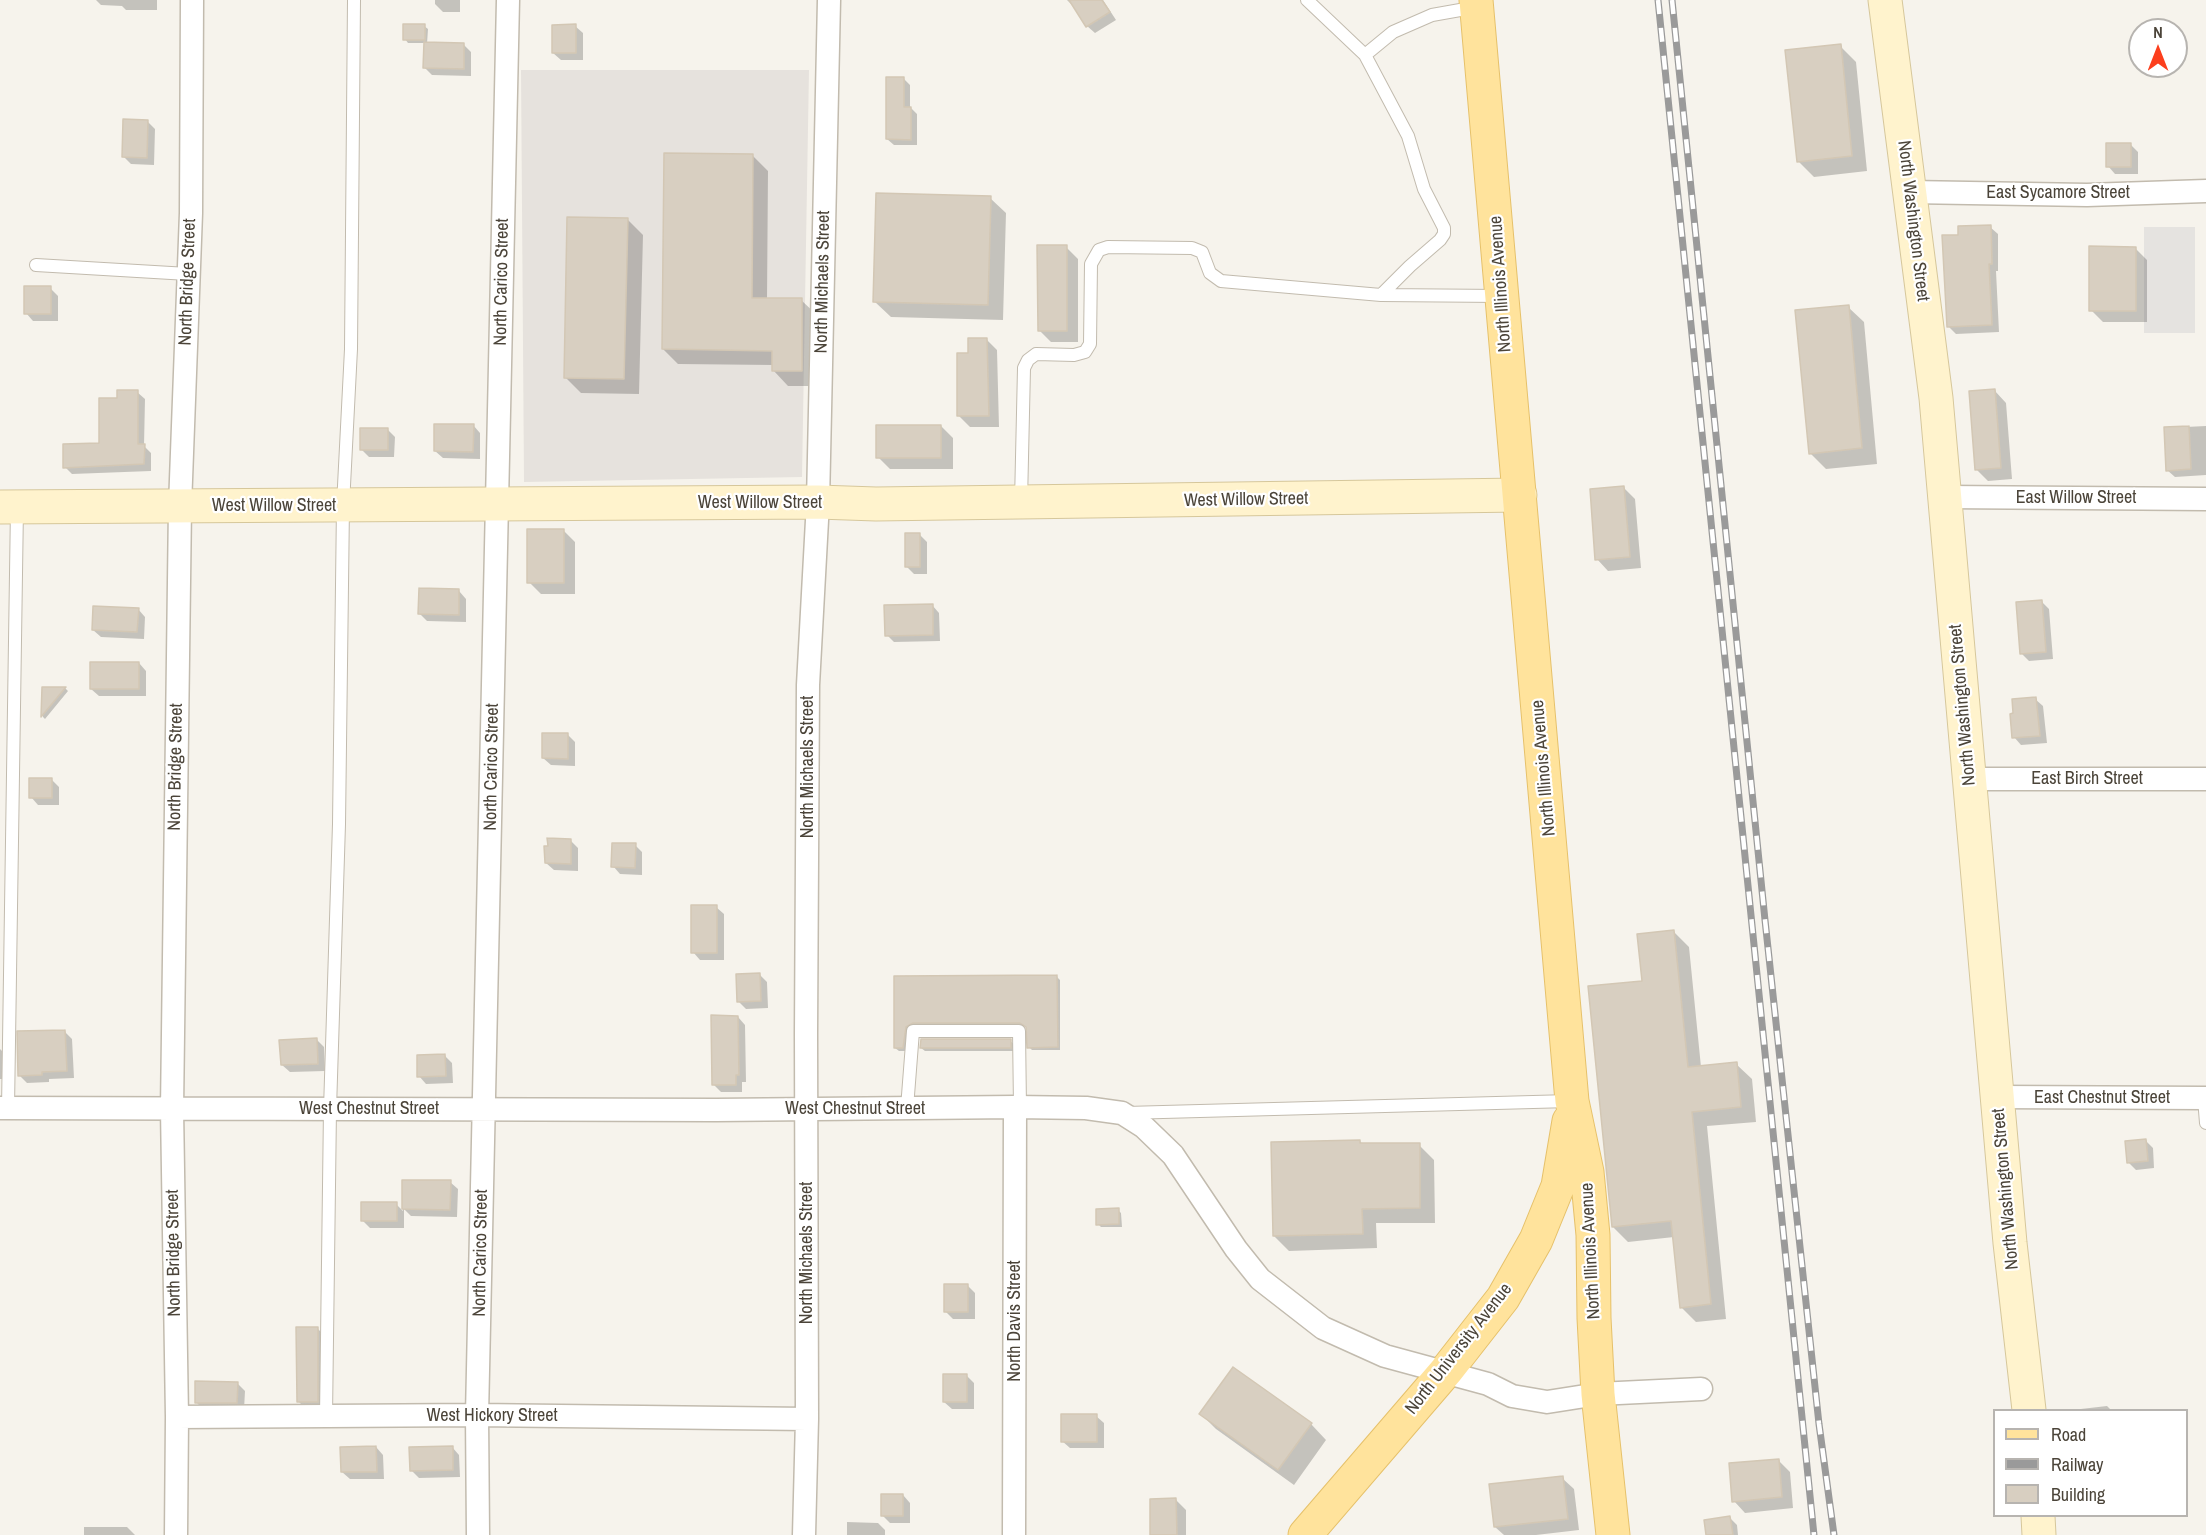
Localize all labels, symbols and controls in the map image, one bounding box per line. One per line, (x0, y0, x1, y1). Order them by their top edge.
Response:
north arrow (2128, 18, 2188, 78)
text: N (2153, 21, 2163, 43)
street label: North Washington Street (1892, 139, 1934, 303)
street label: East Sycamore Street (1986, 182, 2130, 204)
street label: North Michaels Street (811, 210, 835, 354)
street label: North Illinois Avenue (1485, 215, 1517, 353)
street label: North Bridge Street (175, 218, 201, 346)
street label: North Carico Street (490, 218, 514, 346)
street label: East Willow Street (2016, 487, 2136, 509)
street label: West Willow Street (1184, 488, 1308, 512)
street label: West Willow Street (698, 492, 822, 514)
street label: West Willow Street (212, 495, 336, 517)
street label: North Washington Street (1945, 623, 1981, 787)
street label: North Michaels Street (797, 696, 819, 838)
street label: North Illinois Avenue (1527, 699, 1561, 837)
street label: North Bridge Street (164, 703, 188, 831)
street label: North Carico Street (480, 703, 504, 831)
street label: East Birch Street (2031, 768, 2143, 790)
street label: East Chestnut Street (2034, 1087, 2170, 1109)
street label: West Chestnut Street (299, 1098, 439, 1120)
street label: West Chestnut Street (785, 1098, 925, 1120)
street label: North Washington Street (1988, 1107, 2024, 1271)
street label: North Michaels Street (796, 1182, 818, 1324)
street label: North Illinois Avenue (1577, 1182, 1605, 1320)
street label: North Bridge Street (162, 1189, 186, 1317)
street label: North Carico Street (469, 1189, 493, 1317)
street label: North Davis Street (1004, 1260, 1026, 1382)
street label: North University Avenue (1401, 1279, 1517, 1419)
street label: West Hickory Street (427, 1405, 557, 1427)
legend (1993, 1409, 2188, 1517)
text: Road (2051, 1422, 2086, 1447)
text: Railway (2051, 1452, 2104, 1477)
text: Building (2051, 1482, 2105, 1507)

